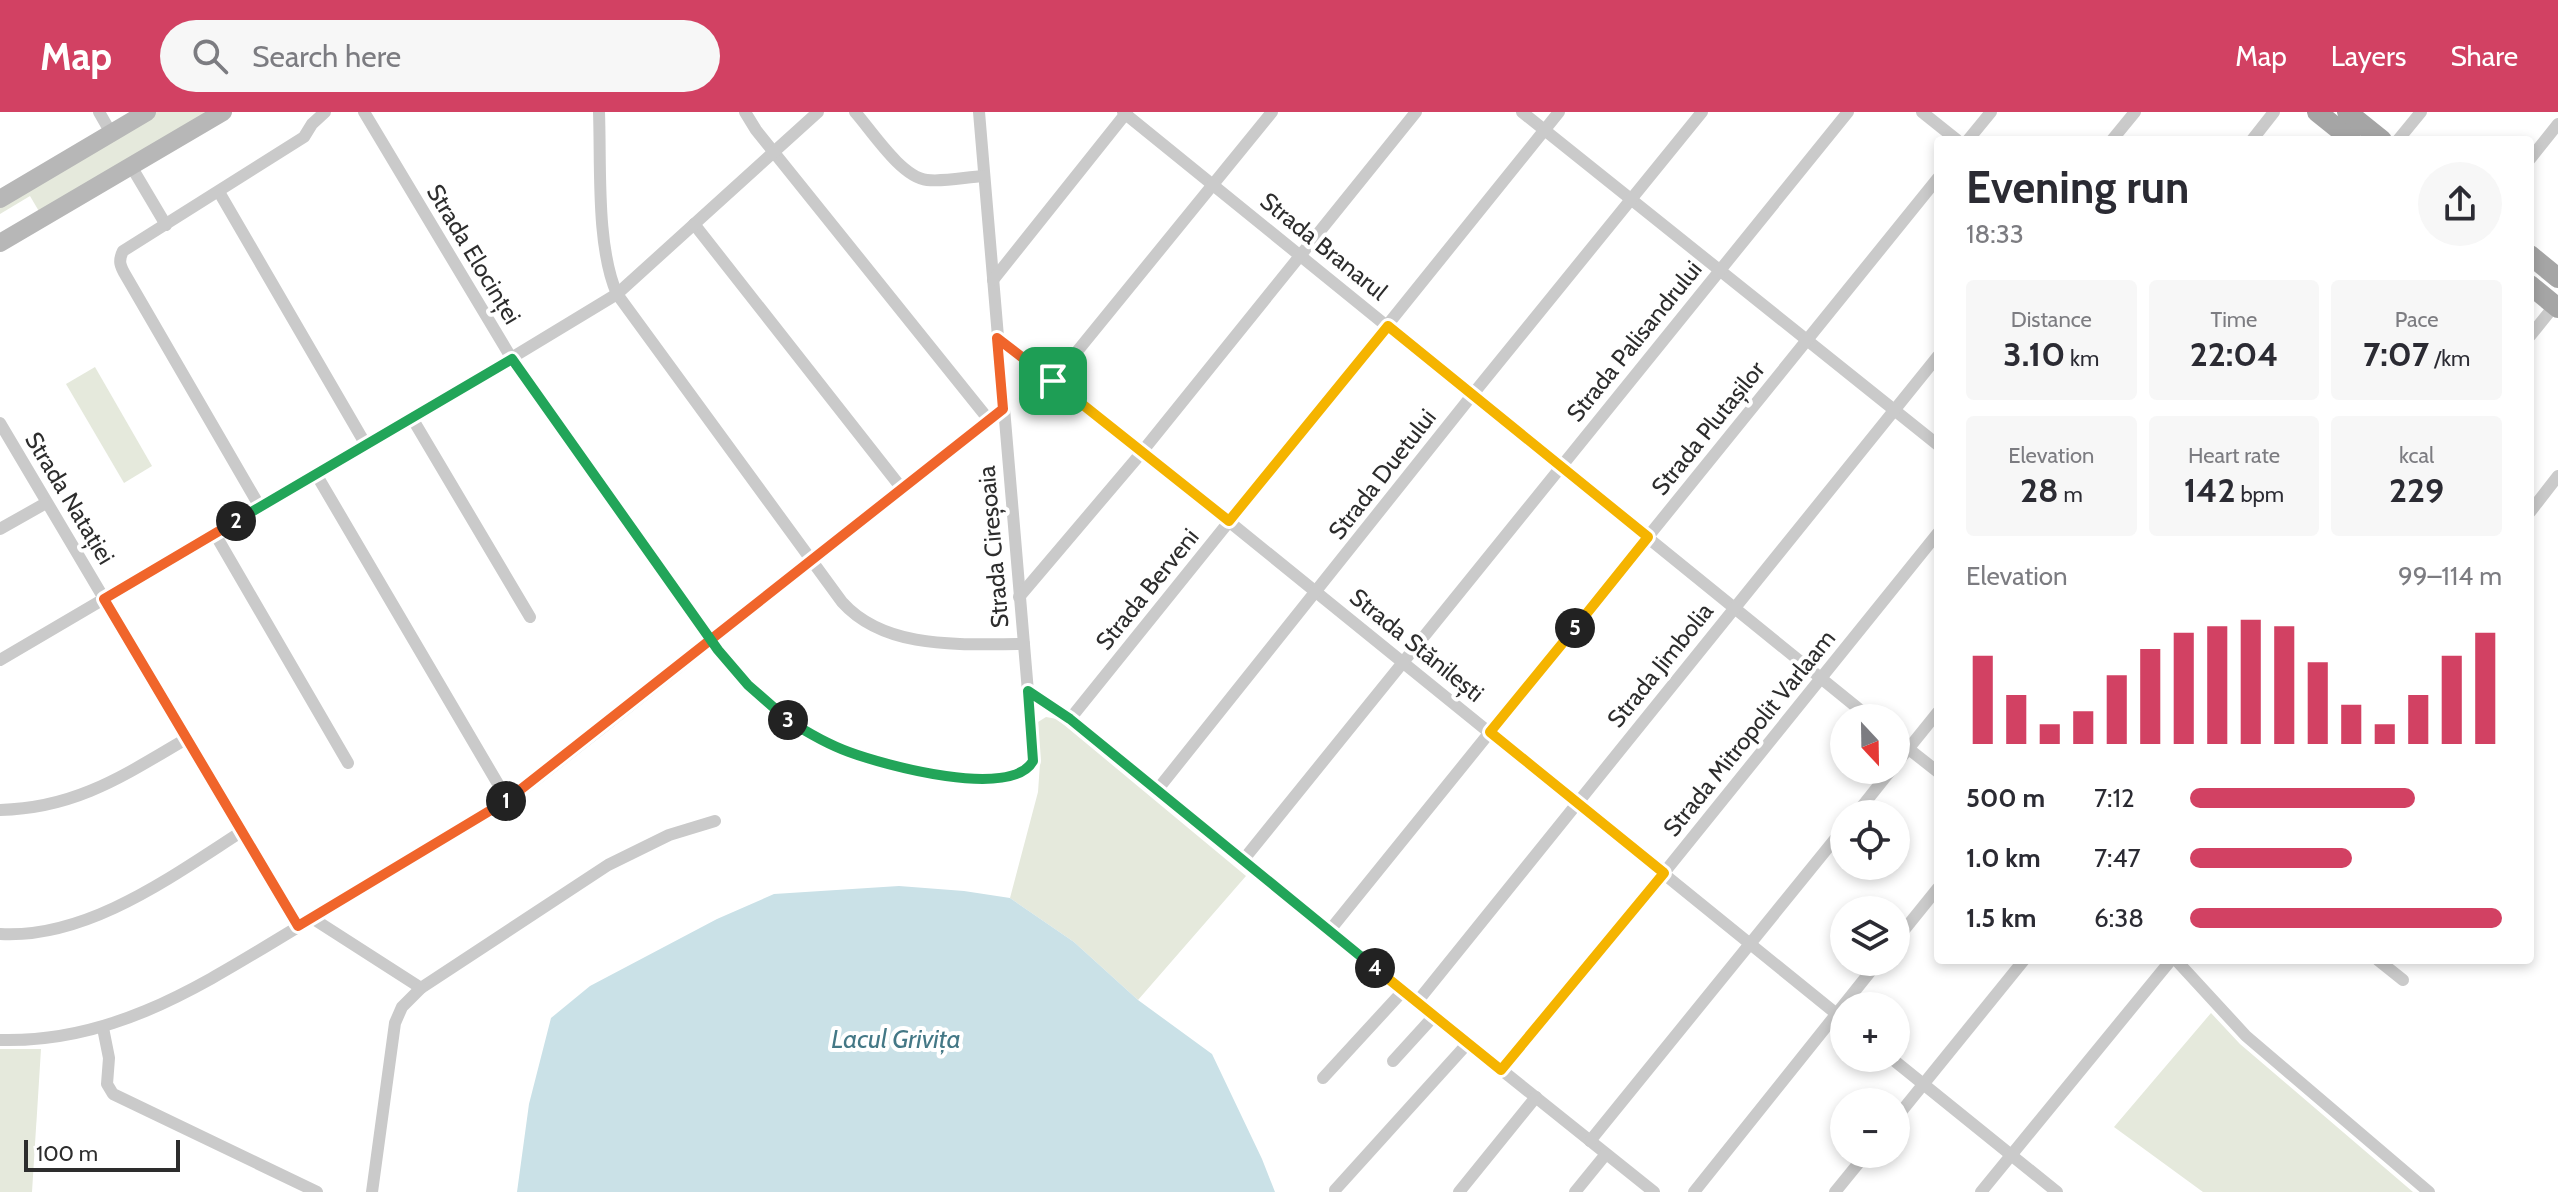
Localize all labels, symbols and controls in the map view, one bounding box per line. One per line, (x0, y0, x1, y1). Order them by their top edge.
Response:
search box (160, 20, 720, 92)
text: Map (40, 33, 112, 80)
icon: search (188, 34, 232, 78)
text: Search here (252, 38, 401, 75)
text: Map (2235, 39, 2287, 73)
text: Layers (2331, 39, 2406, 73)
text: Share (2450, 39, 2518, 73)
text: Evening run (1966, 161, 2189, 214)
button: share (2418, 162, 2502, 246)
street label: Strada Elocinței (420, 179, 527, 330)
street label: Strada Branarul (1255, 186, 1394, 306)
text: 18:33 (1966, 218, 2024, 250)
street label: Strada Palisandrului (1560, 255, 1708, 427)
text: Distance (2011, 306, 2092, 333)
text: Time (2211, 306, 2257, 333)
text: Pace (2395, 306, 2439, 333)
text: 3.10 (2003, 333, 2065, 375)
text: 22:04 (2190, 333, 2278, 375)
text: 7:07 (2363, 333, 2429, 375)
text: km (2065, 345, 2099, 372)
text: /km (2429, 345, 2470, 372)
pin (1019, 347, 1087, 415)
street label: Strada Plutașilor (1645, 355, 1772, 501)
icon: arrive (1031, 359, 1075, 403)
street label: Strada Duetului (1322, 403, 1442, 545)
street label: Strada Natației (18, 427, 121, 570)
text: Elevation (2008, 442, 2094, 469)
text: Heart rate (2188, 442, 2280, 469)
text: kcal (2399, 442, 2434, 469)
street label: Strada Cireșoaia (971, 464, 1016, 629)
text: 28 (2020, 469, 2058, 511)
text: 142 (2184, 469, 2235, 511)
text: 229 (2389, 469, 2444, 511)
text: m (2058, 481, 2083, 508)
text: bpm (2235, 481, 2284, 508)
pin: 2 (216, 501, 256, 541)
text: 2 (230, 507, 242, 534)
street label: Strada Berveni (1089, 523, 1205, 655)
text: Elevation (1966, 560, 2068, 592)
text: 99–114 m (2398, 560, 2502, 592)
street label: Strada Stănilești (1344, 582, 1490, 709)
street label: Strada Jimbolia (1601, 597, 1719, 733)
pin: 5 (1555, 608, 1595, 648)
text: 5 (1569, 614, 1581, 641)
street label: Strada Mitropolit Varlaam (1657, 624, 1841, 842)
pin: 3 (768, 700, 808, 740)
north arrow (1830, 704, 1910, 784)
map controls (1830, 704, 1910, 1168)
text: 3 (782, 706, 794, 733)
pin: 1 (486, 781, 526, 821)
text: 500 m (1966, 782, 2045, 814)
text: 7:12 (2094, 782, 2135, 814)
text: 1 (502, 787, 510, 814)
button: locate (1830, 800, 1910, 880)
text: 1.0 km (1966, 842, 2041, 874)
text: 7:47 (2094, 842, 2141, 874)
button: layers (1830, 896, 1910, 976)
text: 1.5 km (1966, 902, 2036, 934)
text: 6:38 (2094, 902, 2144, 934)
pin: 4 (1355, 948, 1395, 988)
text: 4 (1368, 954, 1382, 981)
button: + (1830, 992, 1910, 1072)
water label: Lacul Grivița (831, 1023, 961, 1055)
button: − (1830, 1088, 1910, 1168)
scale bar (24, 1136, 180, 1172)
text: 100 m (36, 1140, 98, 1167)

